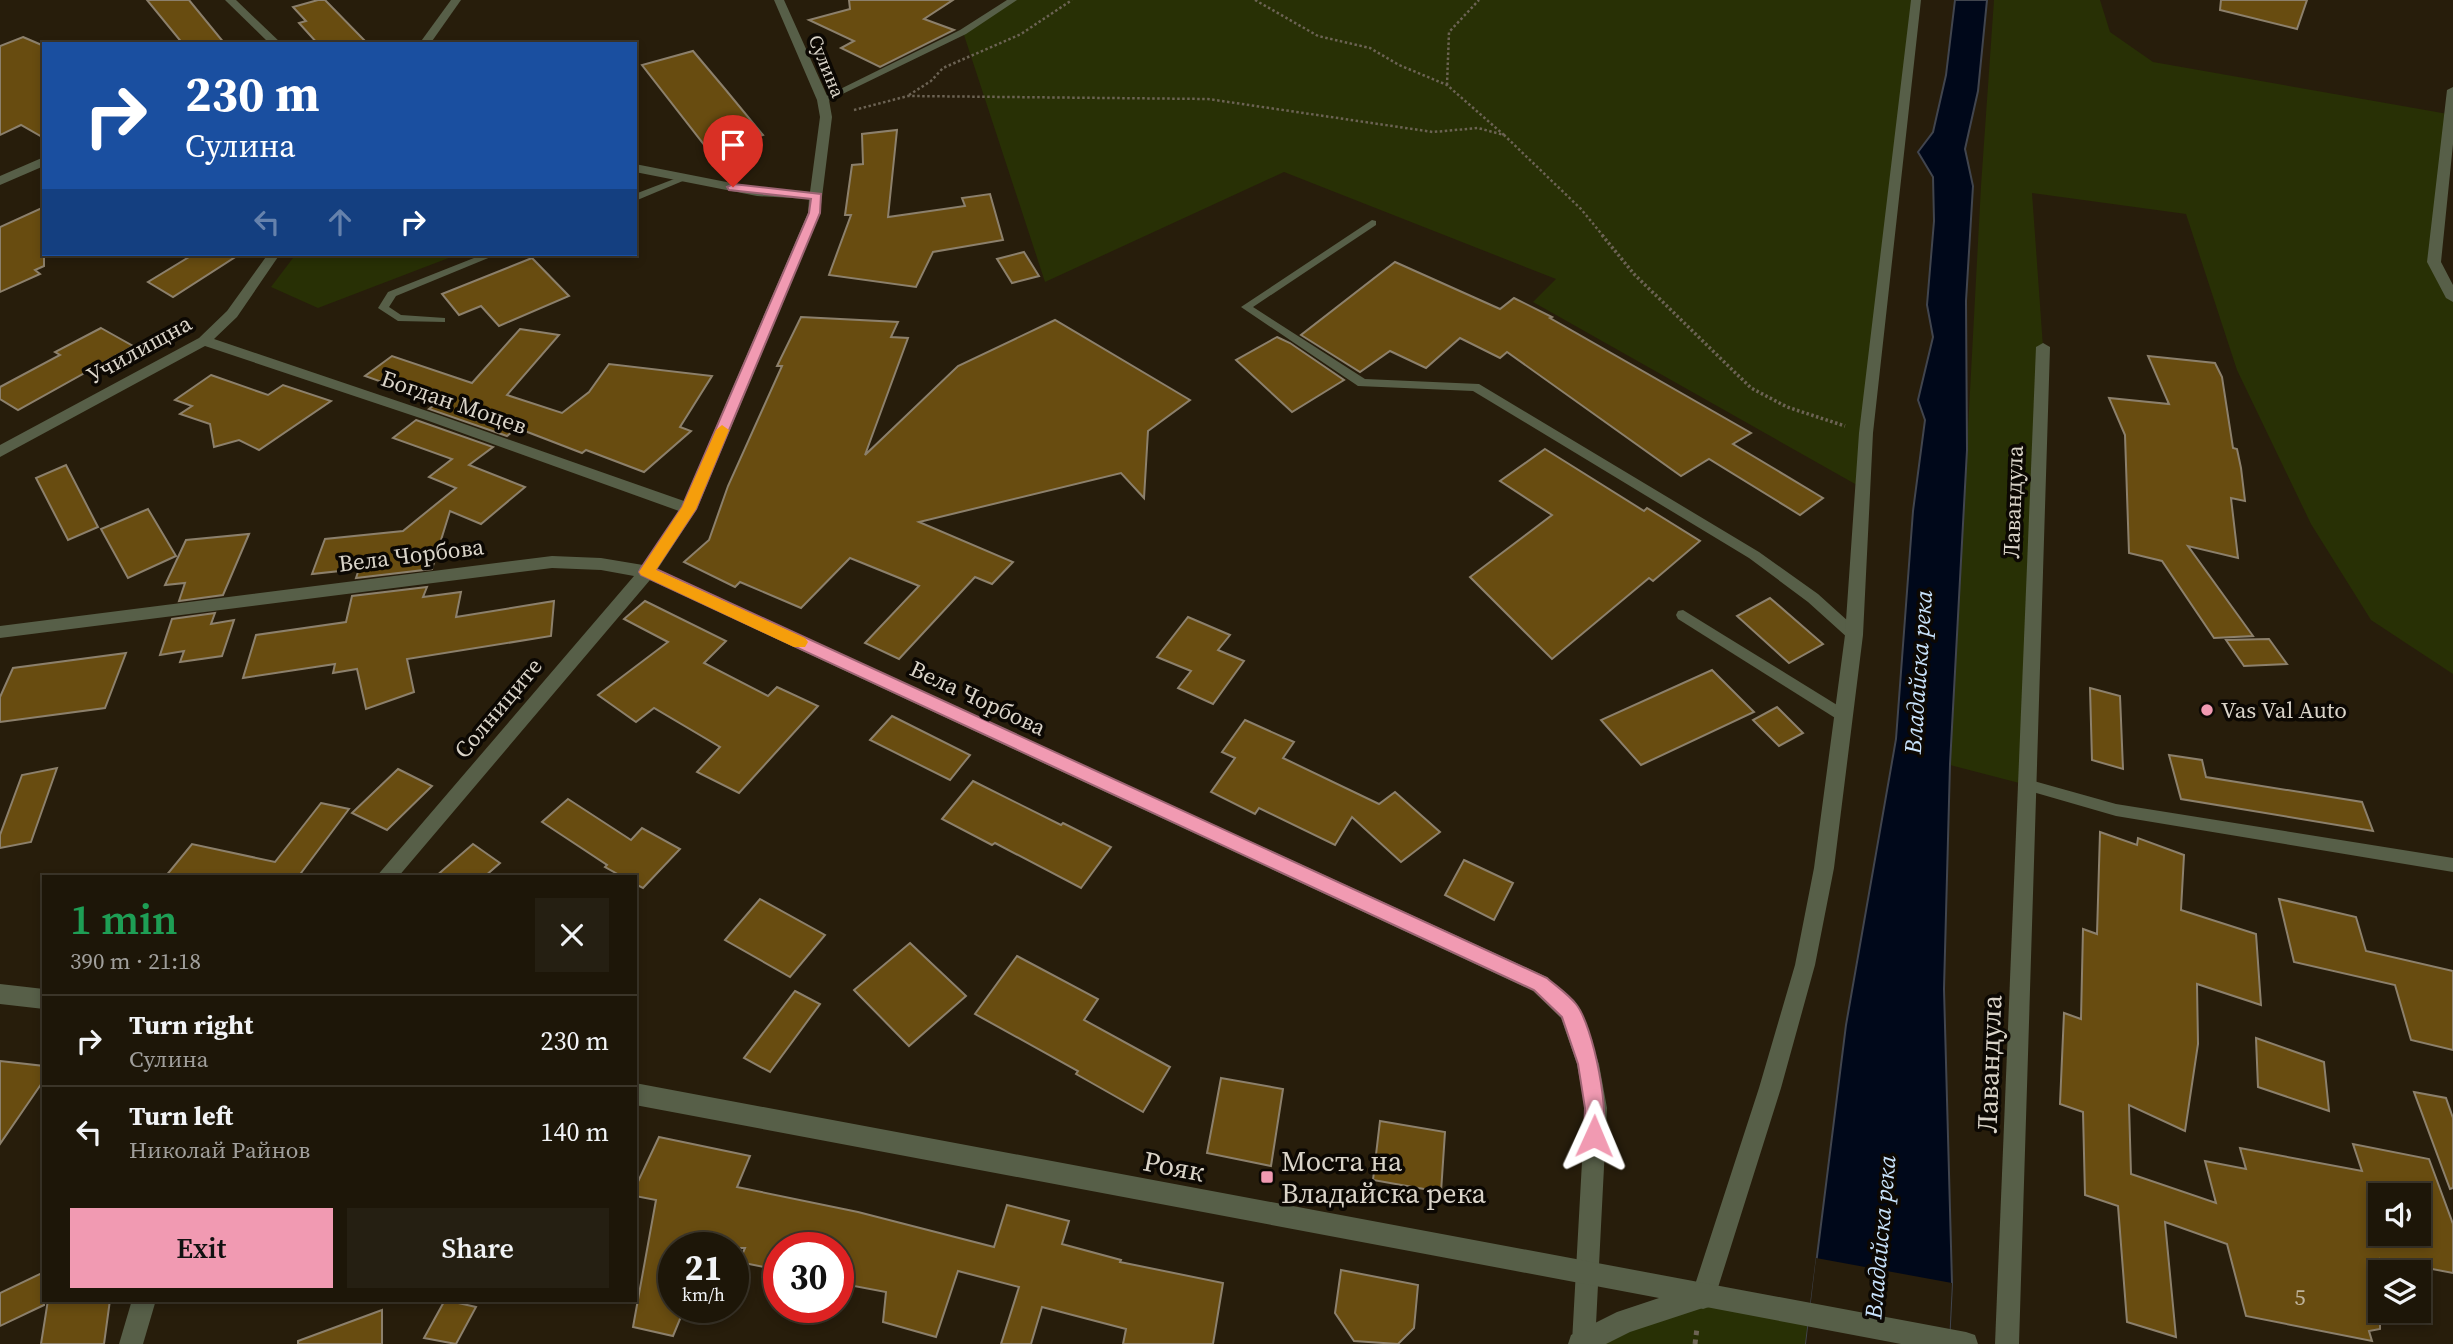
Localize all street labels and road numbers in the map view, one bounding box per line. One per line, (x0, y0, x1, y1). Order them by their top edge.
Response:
street label: Сулина (803, 31, 851, 102)
street label: Училищна (81, 307, 198, 391)
street label: Богдан Моцев (377, 362, 531, 442)
street label: Лавандула (1995, 444, 2031, 559)
street label: Вела Чорбова (336, 530, 486, 580)
street label: Солниците (446, 651, 550, 765)
street label: Вела Чорбова (905, 653, 1051, 744)
street label: Лавандула (1968, 994, 2010, 1134)
street label: Рояк (1140, 1141, 1208, 1191)

